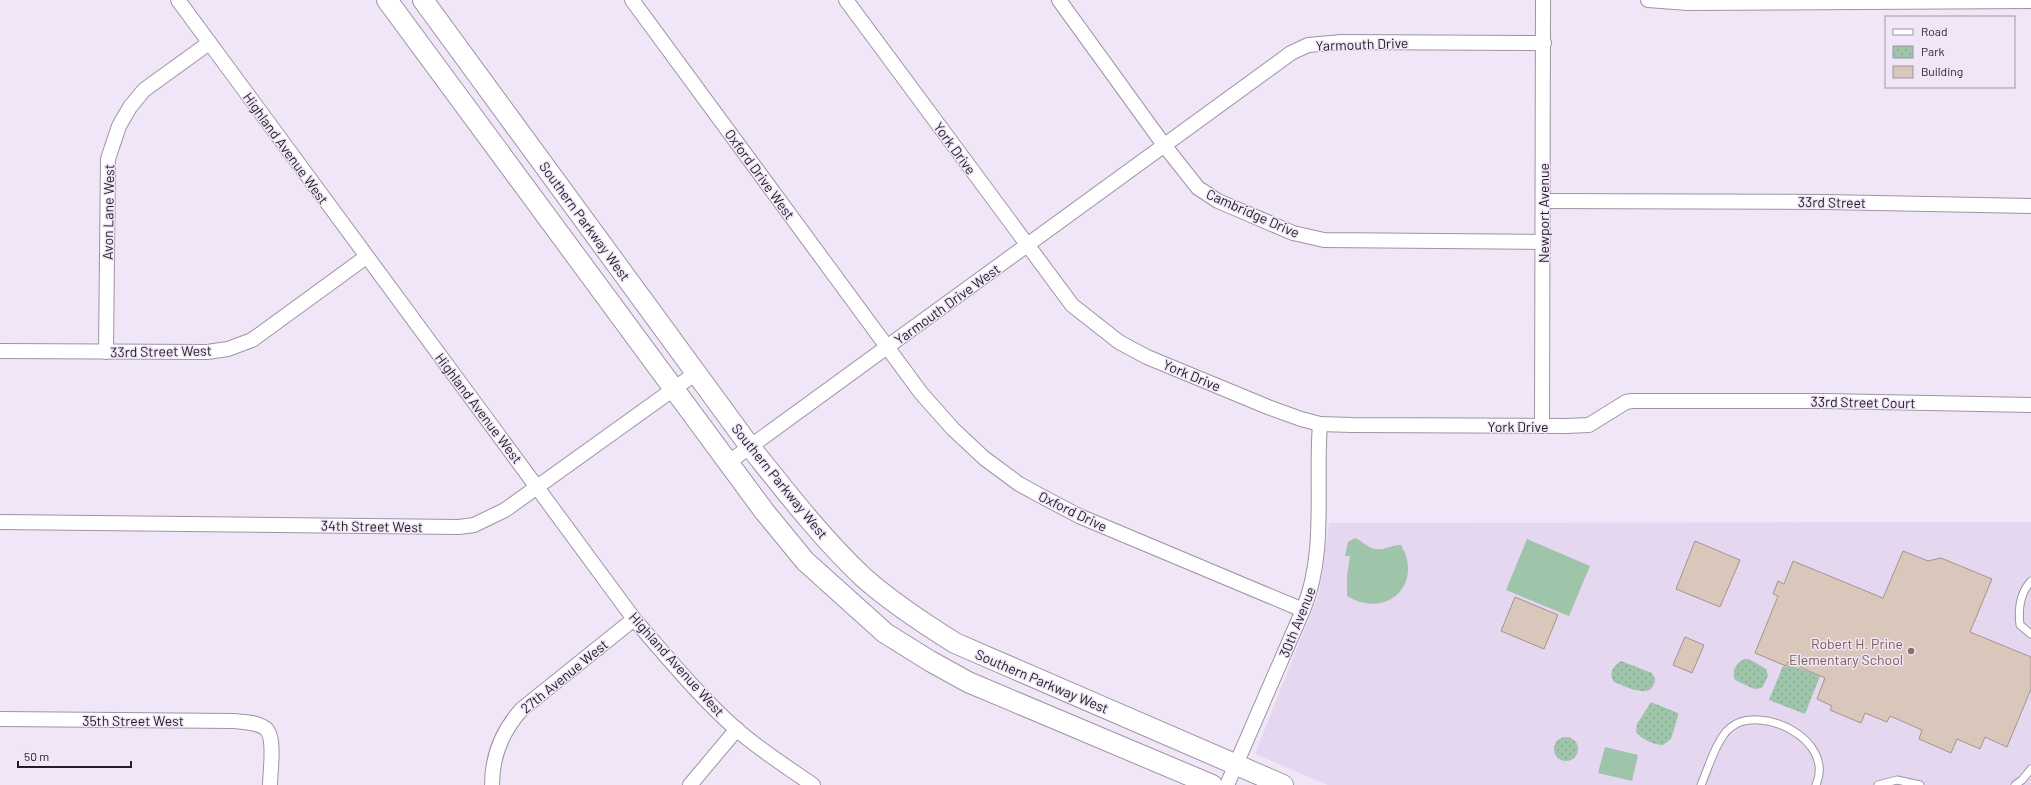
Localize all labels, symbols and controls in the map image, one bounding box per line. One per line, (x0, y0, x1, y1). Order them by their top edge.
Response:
legend (1885, 16, 2015, 88)
text: Road (1921, 24, 1948, 38)
street label: Yarmouth Drive (1315, 34, 1409, 54)
text: Park (1921, 44, 1945, 58)
text: Building (1921, 64, 1963, 78)
street label: Highland Avenue West (240, 89, 332, 207)
street label: York Drive (930, 118, 980, 178)
street label: Oxford Drive West (722, 125, 798, 223)
street label: Southern Parkway West (536, 158, 634, 284)
street label: Newport Avenue (1535, 163, 1552, 263)
street label: Avon Lane West (99, 164, 117, 260)
street label: Cambridge Drive (1204, 185, 1302, 241)
street label: 33rd Street (1798, 193, 1866, 211)
street label: Yarmouth Drive West (891, 260, 1003, 348)
street label: 33rd Street West (110, 342, 212, 360)
street label: Highland Avenue West (432, 349, 526, 467)
street label: York Drive (1161, 355, 1223, 395)
street label: 33rd Street Court (1810, 393, 1916, 411)
street label: York Drive (1488, 418, 1548, 435)
street label: Southern Parkway West (728, 420, 832, 542)
street label: Oxford Drive (1036, 487, 1110, 535)
street label: 34th Street West (321, 517, 423, 535)
street label: 30th Avenue (1275, 584, 1319, 660)
street label: Highland Avenue West (626, 608, 728, 720)
place label: Robert H. Prine Elementary School (1789, 635, 1903, 668)
street label: 27th Avenue West (517, 636, 611, 716)
street label: Southern Parkway West (973, 645, 1111, 717)
marker: Robert H. Prine Elementary School (1906, 646, 1916, 656)
street label: 35th Street West (82, 712, 184, 729)
scale bar (18, 743, 131, 769)
text: 50 m (24, 749, 49, 763)

